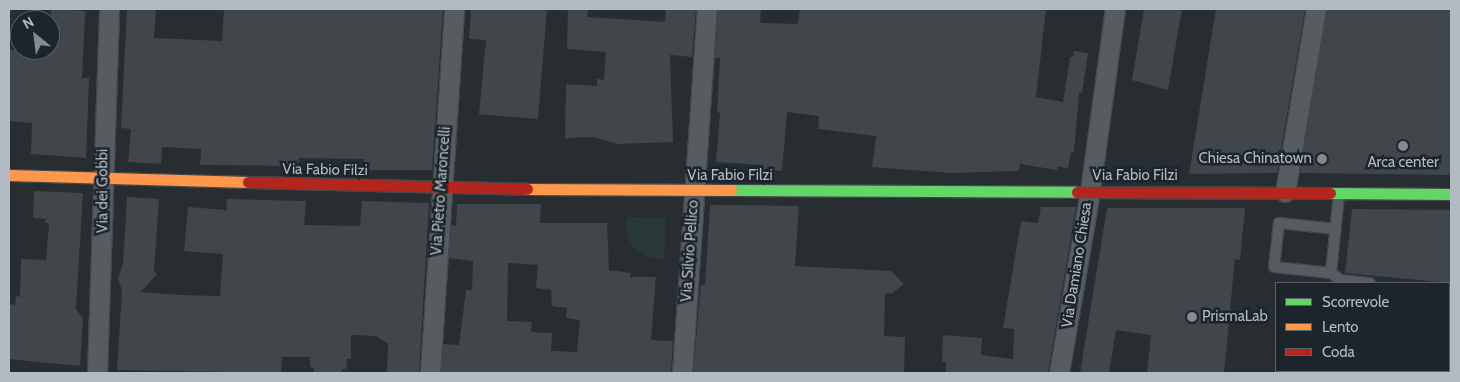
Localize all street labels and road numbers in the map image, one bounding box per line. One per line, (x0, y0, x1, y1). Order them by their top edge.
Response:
street label: Via Pietro Maroncelli (428, 126, 454, 256)
street label: Via dei Gobbi (94, 149, 112, 233)
street label: Via Fabio Filzi (282, 160, 368, 180)
street label: Via Fabio Filzi (687, 167, 773, 185)
street label: Via Fabio Filzi (1092, 167, 1178, 185)
street label: Via Silvio Pellico (677, 199, 703, 303)
street label: Via Damiano Chiesa (1058, 201, 1096, 329)

